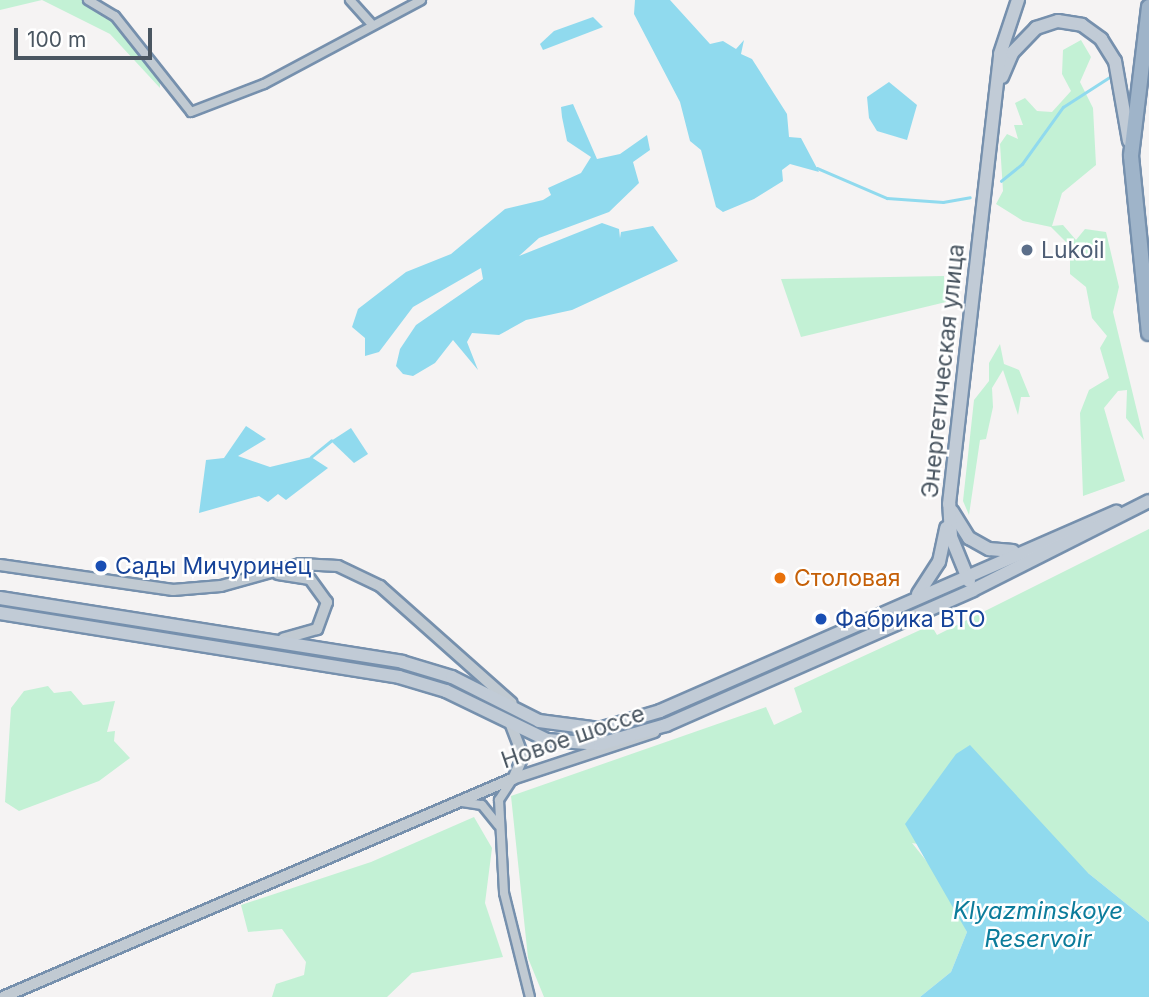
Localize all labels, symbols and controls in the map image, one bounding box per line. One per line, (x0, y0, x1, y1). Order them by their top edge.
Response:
scale bar (18, 14, 156, 58)
text: 100 m (27, 27, 86, 52)
place label: Lukoil (1041, 236, 1105, 264)
marker: Lukoil (1019, 242, 1035, 258)
street label: Энергетическая улица (916, 243, 970, 499)
place label: Сады Мичуринец (115, 552, 311, 580)
marker: Сады Мичуринец (93, 558, 109, 574)
place label: Столовая (794, 564, 901, 592)
marker: Столовая (772, 570, 788, 586)
place label: Фабрика ВТО (835, 605, 986, 633)
marker: Фабрика ВТО (813, 611, 829, 627)
street label: Новое шоссе (498, 700, 648, 774)
water label: Klyazminskoye Reservoir (953, 897, 1123, 953)

